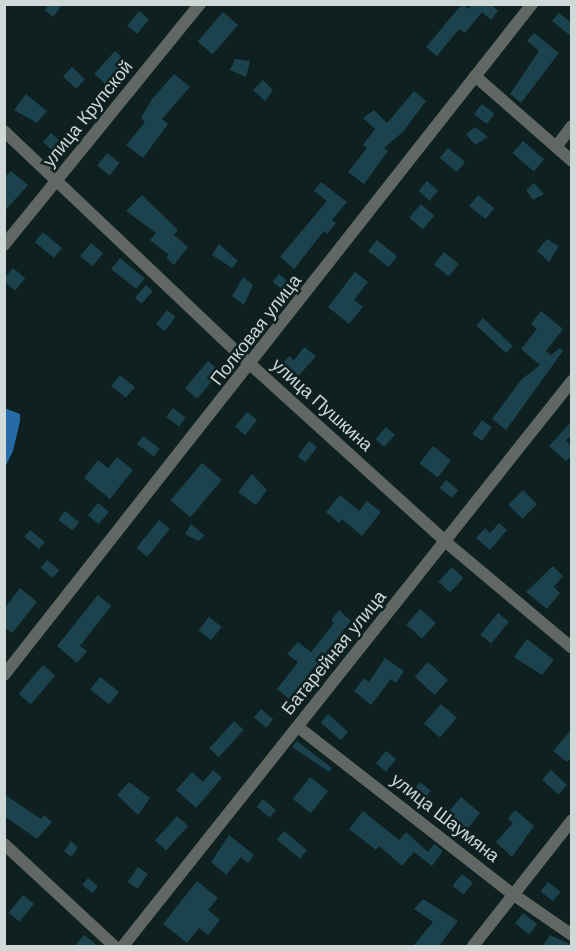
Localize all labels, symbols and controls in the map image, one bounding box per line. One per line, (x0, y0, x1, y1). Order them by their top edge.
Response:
street label: улица Крупской (38, 56, 138, 172)
street label: Полковая улица (206, 270, 306, 390)
street label: улица Пушкина (267, 354, 377, 456)
street label: Батарейная улица (277, 586, 391, 720)
street label: улица Шаумяна (386, 769, 504, 867)

